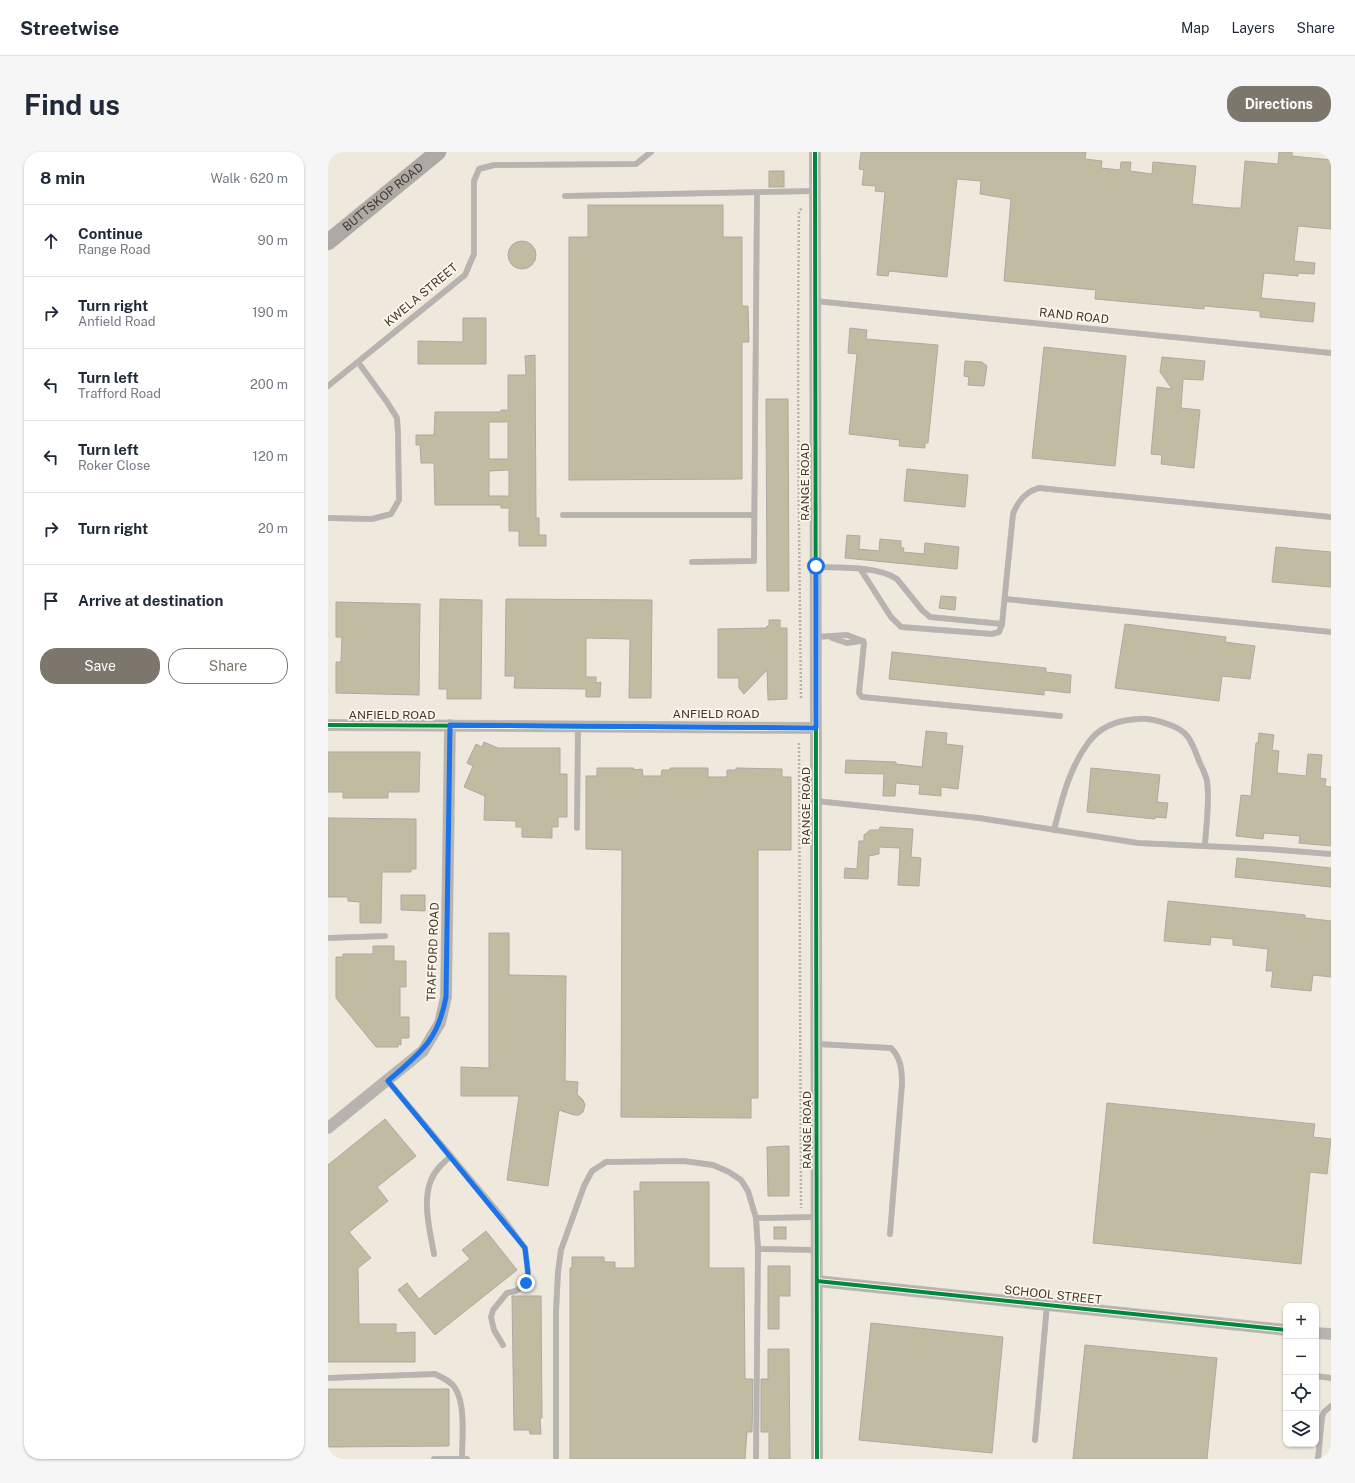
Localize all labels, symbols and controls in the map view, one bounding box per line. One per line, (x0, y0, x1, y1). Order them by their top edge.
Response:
text: Streetwise (20, 17, 119, 39)
text: Map (1181, 20, 1209, 36)
text: Layers (1231, 20, 1275, 36)
text: Share (1297, 20, 1335, 36)
button: Directions (1227, 86, 1331, 122)
text: Find us (24, 88, 120, 121)
street label: BUTTSKOP ROAD (340, 160, 426, 234)
text: 8 min (40, 168, 85, 188)
text: Walk · 620 m (210, 171, 288, 186)
text: Continue (78, 225, 143, 242)
icon: ahead (40, 230, 62, 252)
text: 90 m (258, 233, 288, 248)
text: Range Road (78, 242, 150, 257)
street label: KWELA STREET (382, 260, 460, 330)
text: Turn right (78, 297, 148, 314)
icon: right (40, 302, 62, 324)
text: 190 m (252, 305, 288, 320)
street label: RAND ROAD (1038, 305, 1110, 327)
text: Anfield Road (78, 314, 156, 329)
text: Turn left (78, 369, 139, 386)
icon: left (40, 374, 62, 396)
text: 200 m (250, 377, 288, 392)
text: Trafford Road (78, 386, 161, 401)
text: Turn left (78, 441, 139, 458)
street label: RANGE ROAD (798, 443, 812, 521)
icon: left (40, 446, 62, 468)
text: 120 m (253, 449, 288, 464)
text: Roker Close (78, 458, 150, 473)
icon: right (40, 518, 62, 540)
text: Turn right (78, 520, 148, 537)
text: 20 m (258, 521, 288, 536)
route start (807, 557, 825, 575)
icon: arrive (40, 590, 62, 612)
text: Arrive at destination (78, 592, 223, 609)
button: Save (40, 648, 160, 684)
button: Share (168, 648, 288, 684)
street label: ANFIELD ROAD (672, 707, 760, 721)
street label: ANFIELD ROAD (348, 708, 436, 722)
street label: RANGE ROAD (799, 767, 813, 845)
street label: TRAFFORD ROAD (424, 902, 442, 1002)
street label: RANGE ROAD (800, 1091, 814, 1169)
route end (517, 1274, 535, 1292)
street label: SCHOOL STREET (1003, 1283, 1103, 1307)
map controls (1283, 1303, 1319, 1447)
button: + (1283, 1303, 1319, 1339)
button: − (1283, 1339, 1319, 1375)
button: locate (1283, 1375, 1319, 1411)
button: layers (1283, 1411, 1319, 1447)

